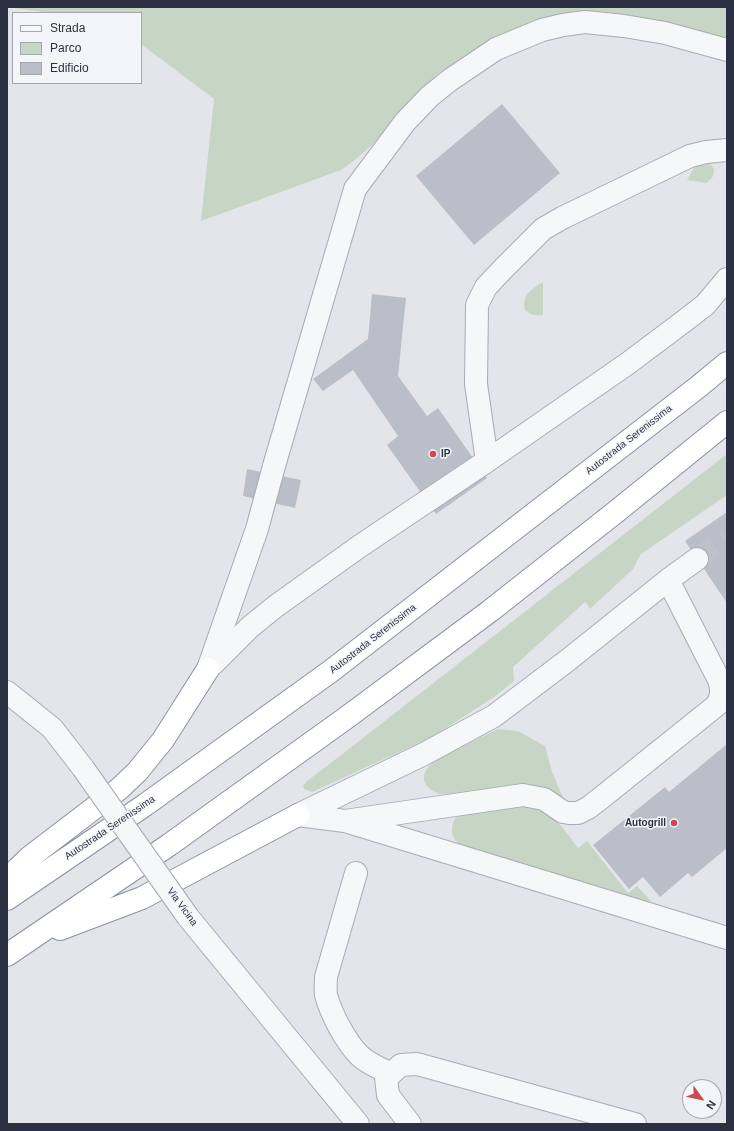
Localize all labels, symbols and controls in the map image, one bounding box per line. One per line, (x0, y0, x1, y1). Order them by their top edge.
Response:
legend (12, 12, 142, 84)
text: Strada (50, 21, 85, 35)
text: Parco (50, 41, 81, 55)
text: Edificio (50, 61, 89, 75)
street label: Autostrada Serenissima (583, 403, 675, 477)
place label: IP (441, 448, 450, 460)
marker: IP (428, 449, 438, 459)
street label: Autostrada Serenissima (327, 602, 419, 676)
street label: Autostrada Serenissima (63, 793, 157, 863)
place label: Autogrill (625, 817, 666, 829)
marker: Autogrill (669, 818, 679, 828)
street label: Via Vicina (164, 886, 200, 928)
north arrow (682, 1079, 722, 1119)
text: N (704, 1098, 718, 1112)

